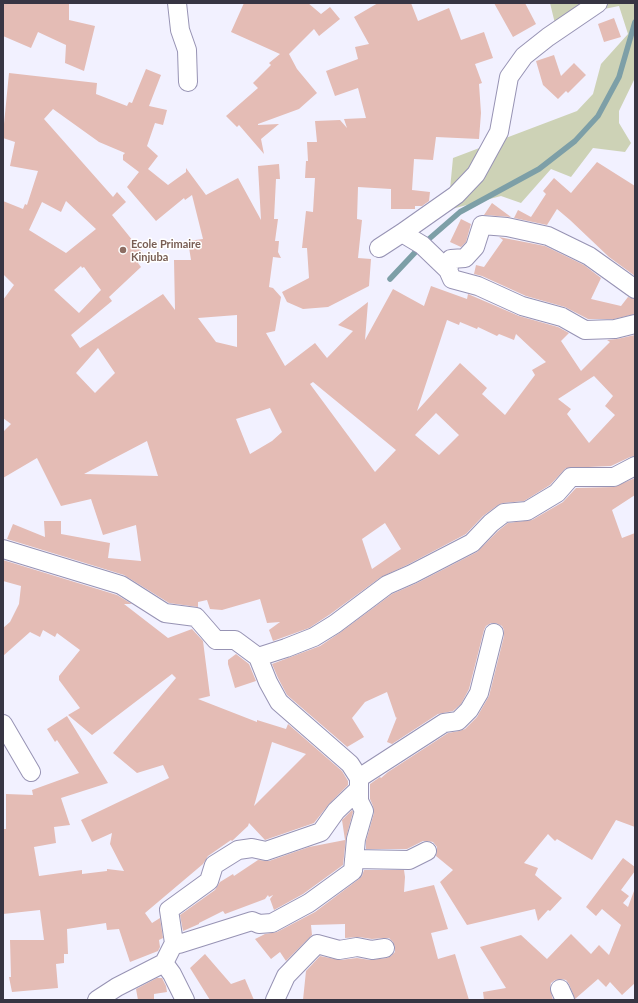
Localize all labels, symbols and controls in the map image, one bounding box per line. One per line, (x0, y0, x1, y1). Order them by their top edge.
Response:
place label: Ecole Primaire Kinjuba (131, 237, 201, 263)
marker: Ecole Primaire Kinjuba (118, 245, 128, 255)

